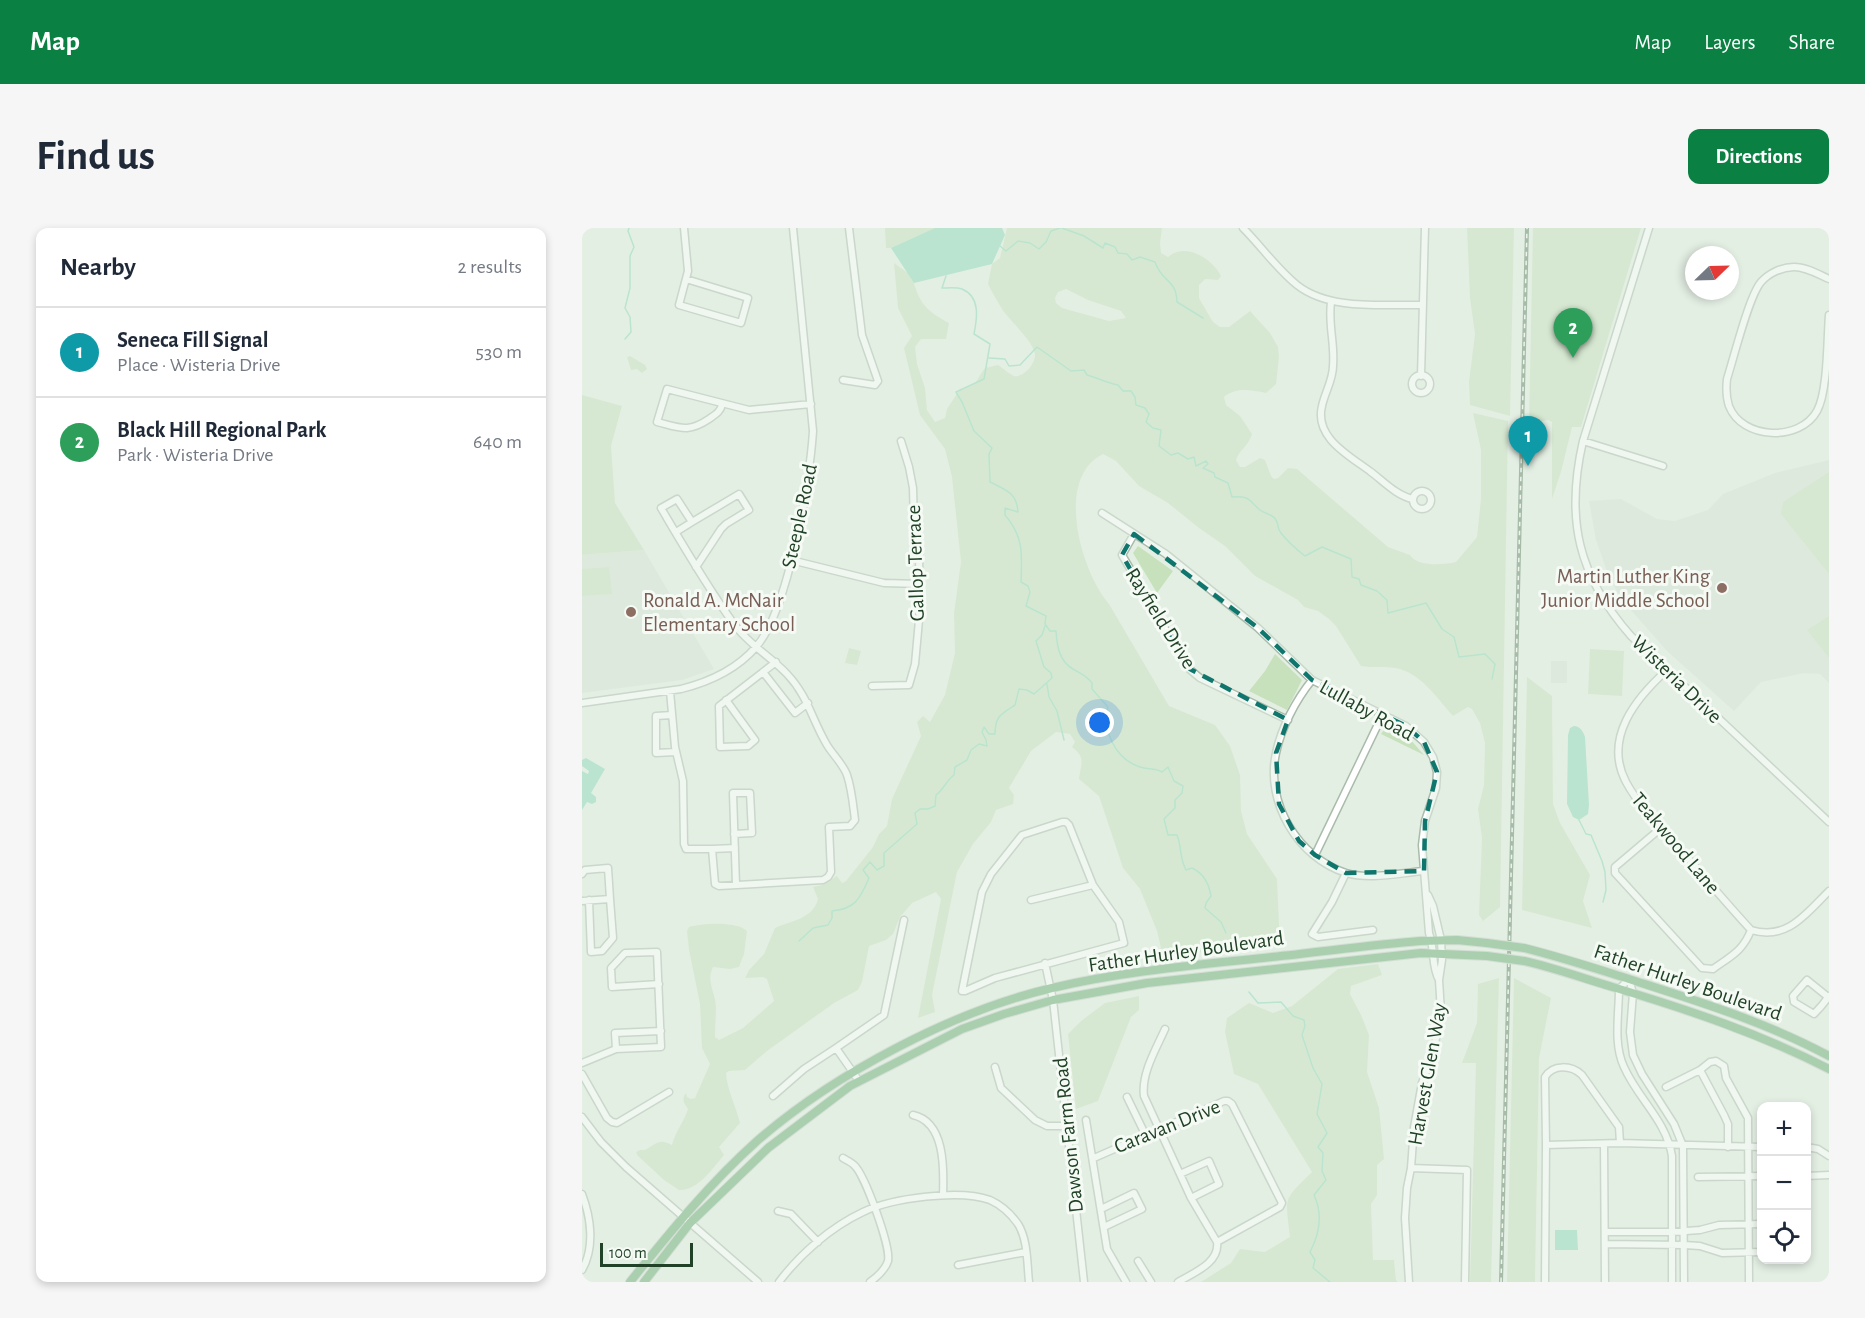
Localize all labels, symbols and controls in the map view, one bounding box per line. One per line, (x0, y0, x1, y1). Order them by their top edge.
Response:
text: Map (30, 28, 80, 56)
text: Map (1635, 32, 1671, 53)
text: Layers (1704, 32, 1755, 53)
text: Share (1788, 32, 1835, 53)
button: Directions (1688, 129, 1829, 184)
text: Find us (36, 135, 155, 177)
north arrow (1685, 246, 1739, 300)
text: Nearby (60, 254, 136, 280)
text: 2 results (458, 257, 522, 277)
pin: 2 (1554, 308, 1592, 358)
text: Seneca Fill Signal (117, 329, 269, 351)
text: 1 (76, 342, 83, 362)
text: 530 m (476, 342, 522, 362)
text: Place · Wisteria Drive (117, 355, 281, 375)
pin: 1 (1508, 416, 1548, 466)
text: Black Hill Regional Park (117, 419, 326, 441)
text: 2 (75, 432, 84, 452)
text: 640 m (473, 432, 522, 452)
text: Park · Wisteria Drive (117, 445, 274, 465)
street label: Steeple Road (778, 462, 821, 570)
street label: Gallop Terrace (903, 504, 928, 621)
street label: Rayfield Drive (1121, 564, 1200, 672)
place label: Martin Luther King Junior Middle School (1541, 566, 1711, 611)
marker: Martin Luther King Junior Middle School (1715, 581, 1729, 595)
place label: Ronald A. McNair Elementary School (643, 590, 795, 635)
marker: Ronald A. McNair Elementary School (624, 605, 638, 619)
street label: Wisteria Drive (1627, 631, 1726, 727)
street label: Lullaby Road (1316, 676, 1418, 745)
your location (1085, 708, 1114, 737)
street label: Teakwood Lane (1627, 789, 1724, 898)
street label: Father Hurley Boulevard (1087, 927, 1285, 976)
street label: Father Hurley Boulevard (1591, 940, 1785, 1025)
street label: Harvest Glen Way (1405, 1001, 1450, 1147)
street label: Dawson Farm Road (1050, 1056, 1087, 1214)
street label: Caravan Drive (1111, 1096, 1223, 1157)
map controls (1757, 1102, 1811, 1264)
button: + (1757, 1102, 1811, 1156)
button: − (1757, 1156, 1811, 1210)
button: locate (1757, 1210, 1811, 1264)
scale bar (600, 1240, 693, 1268)
text: 100 m (609, 1245, 647, 1261)

